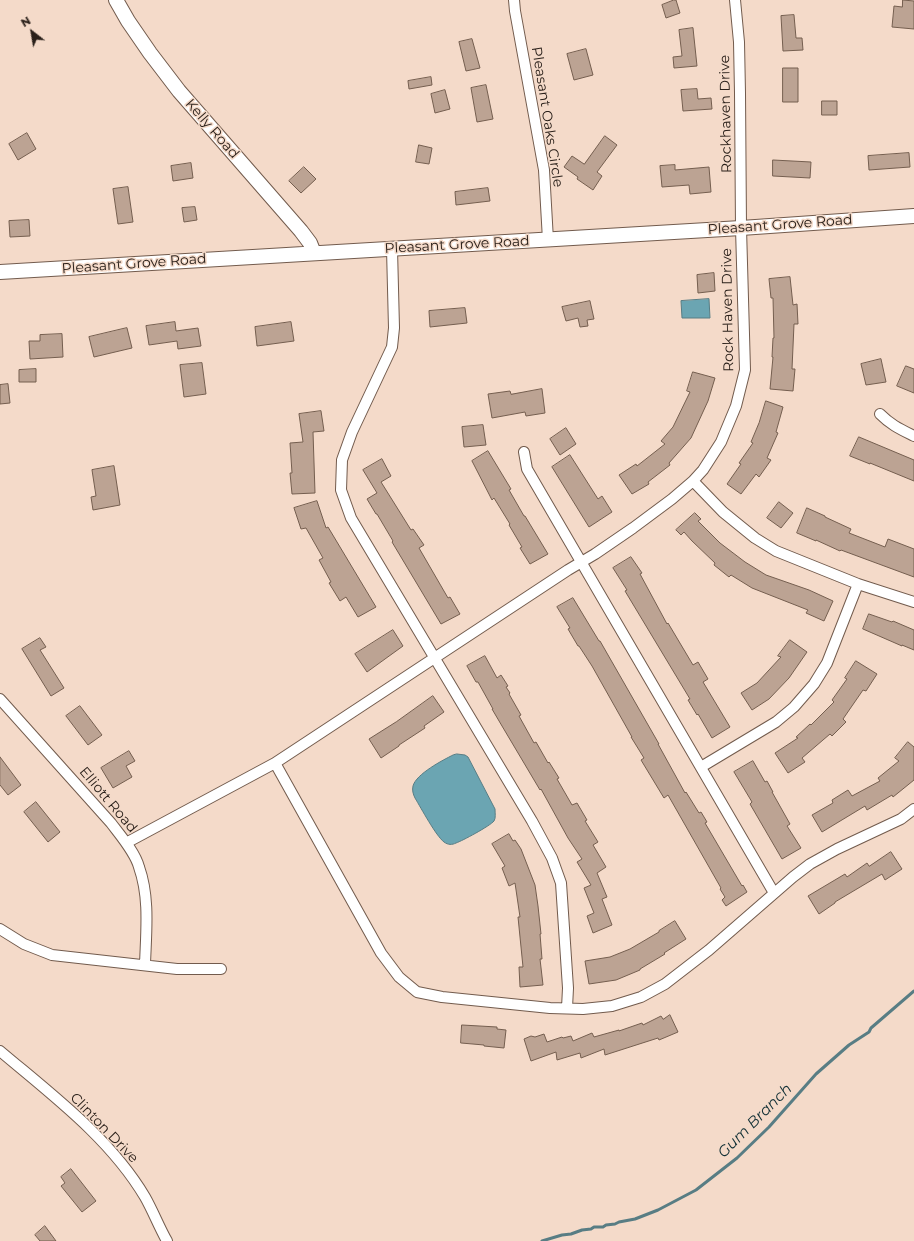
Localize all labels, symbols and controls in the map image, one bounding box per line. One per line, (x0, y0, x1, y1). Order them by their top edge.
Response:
north arrow (12, 12, 52, 52)
text: N (18, 13, 33, 30)
street label: Pleasant Oaks Circle (528, 46, 566, 188)
street label: Rockhaven Drive (717, 55, 735, 173)
street label: Kelly Road (182, 96, 242, 162)
street label: Pleasant Grove Road (707, 212, 853, 238)
street label: Pleasant Grove Road (384, 233, 530, 257)
street label: Rock Haven Drive (719, 248, 737, 372)
street label: Pleasant Grove Road (61, 251, 207, 277)
street label: Elliott Road (76, 764, 140, 836)
water label: Gum Branch (714, 1080, 796, 1162)
street label: Clinton Drive (66, 1089, 142, 1167)

